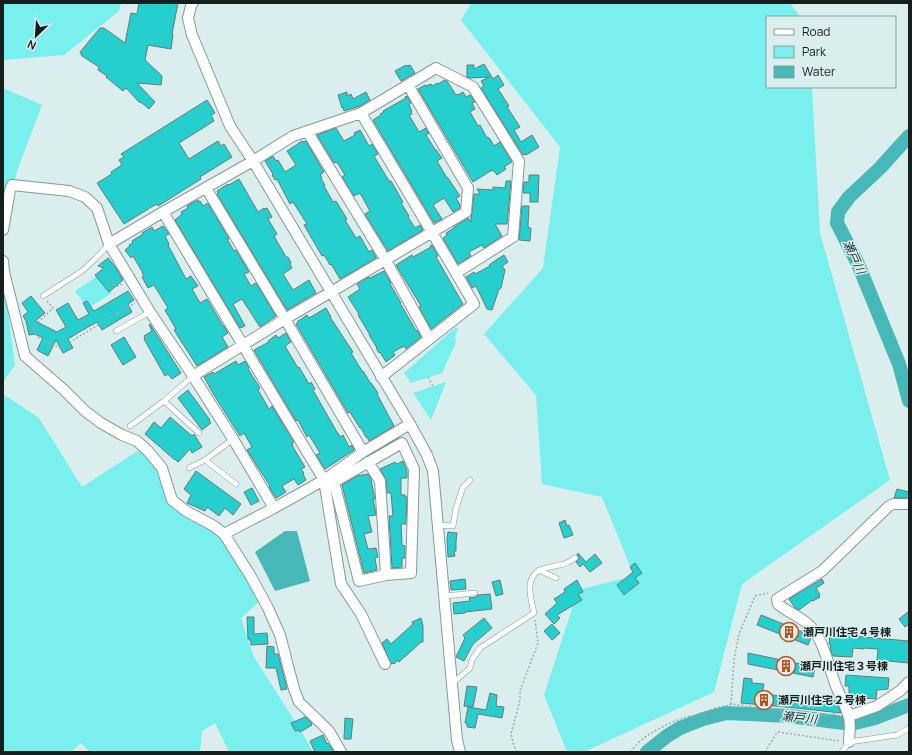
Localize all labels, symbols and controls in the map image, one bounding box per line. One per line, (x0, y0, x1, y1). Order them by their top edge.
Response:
north arrow (16, 16, 56, 56)
legend (766, 16, 896, 88)
text: Road (802, 23, 830, 40)
text: N (25, 37, 38, 54)
text: Park (802, 43, 827, 60)
text: Water (802, 63, 836, 80)
water label: 瀬戸川 (839, 237, 871, 279)
building icon: 瀬戸川住宅４号棟 (778, 621, 800, 643)
place label: 瀬戸川住宅４号棟 (803, 624, 891, 639)
building icon: 瀬戸川住宅３号棟 (775, 655, 797, 677)
place label: 瀬戸川住宅３号棟 (800, 658, 888, 673)
building icon: 瀬戸川住宅２号棟 (753, 689, 775, 711)
place label: 瀬戸川住宅２号棟 (778, 692, 866, 707)
water label: 瀬戸川 (780, 707, 820, 728)

